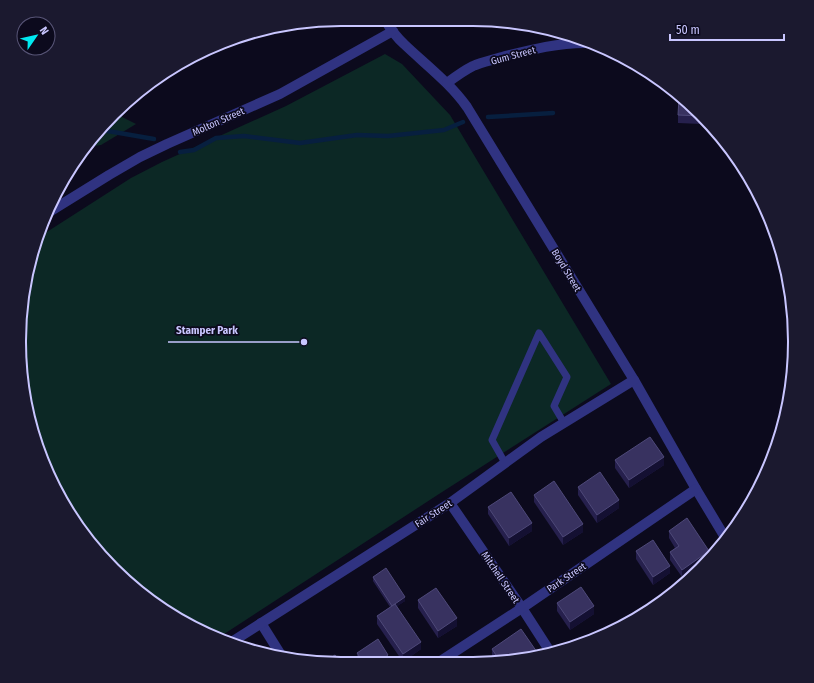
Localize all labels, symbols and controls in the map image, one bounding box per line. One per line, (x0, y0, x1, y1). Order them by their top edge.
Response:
north arrow (16, 16, 56, 56)
scale bar (670, 16, 784, 42)
text: 50 m (676, 23, 700, 37)
text: N (37, 24, 51, 37)
street label: Gum Street (490, 44, 538, 68)
street label: Molton Street (191, 105, 247, 139)
street label: Boyd Street (549, 247, 584, 295)
callout: Stamper Park (168, 319, 246, 342)
text: Stamper Park (176, 324, 238, 337)
street label: Fair Street (413, 497, 455, 530)
street label: Mitchell Street (479, 550, 522, 606)
street label: Park Street (545, 560, 589, 595)

